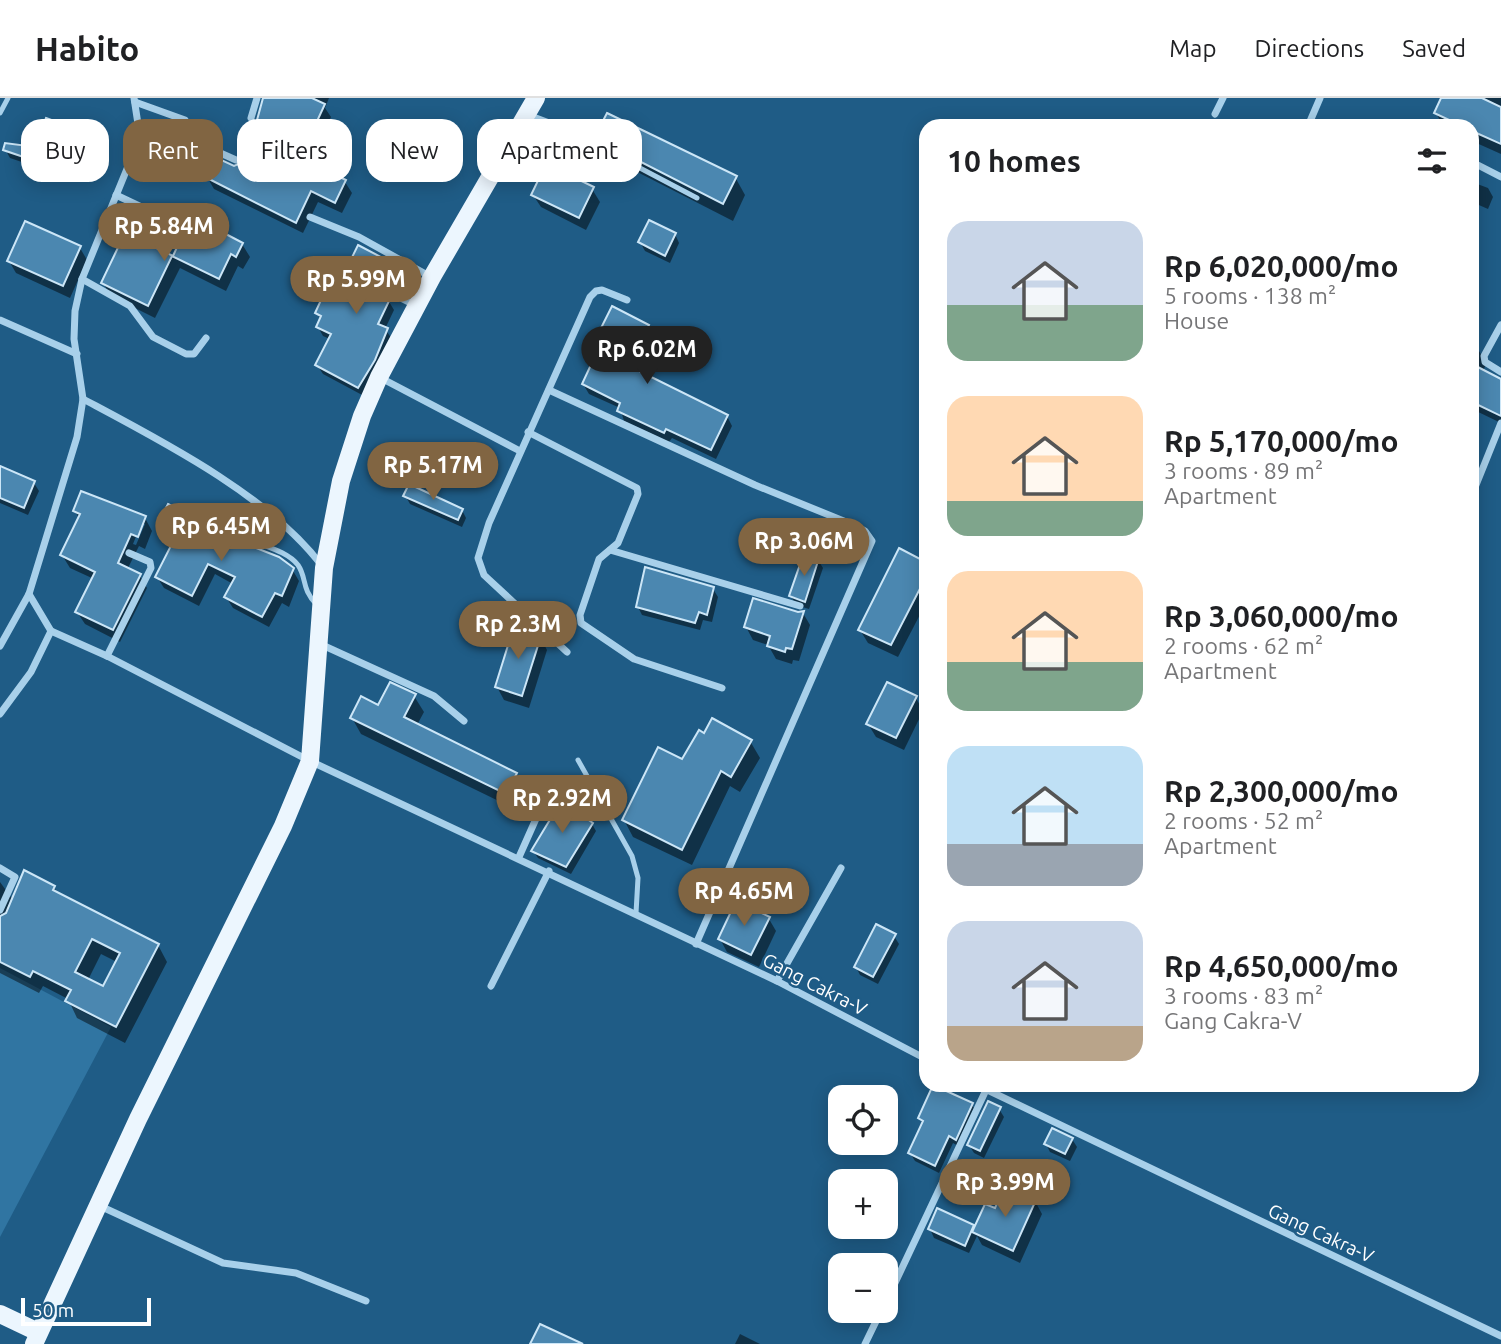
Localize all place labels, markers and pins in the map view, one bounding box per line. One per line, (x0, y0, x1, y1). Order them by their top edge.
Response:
pin: Rp 5.84M (92, 204, 236, 263)
pin: Rp 5.99M (284, 256, 428, 316)
pin: Rp 6.02M (575, 327, 719, 386)
pin: Rp 5.17M (361, 442, 505, 502)
pin: Rp 6.45M (149, 504, 293, 563)
pin: Rp 3.06M (732, 518, 876, 578)
pin: Rp 2.3M (453, 602, 583, 661)
pin: Rp 2.92M (490, 776, 634, 835)
pin: Rp 4.65M (672, 868, 816, 928)
pin: Rp 3.99M (933, 1160, 1077, 1219)

